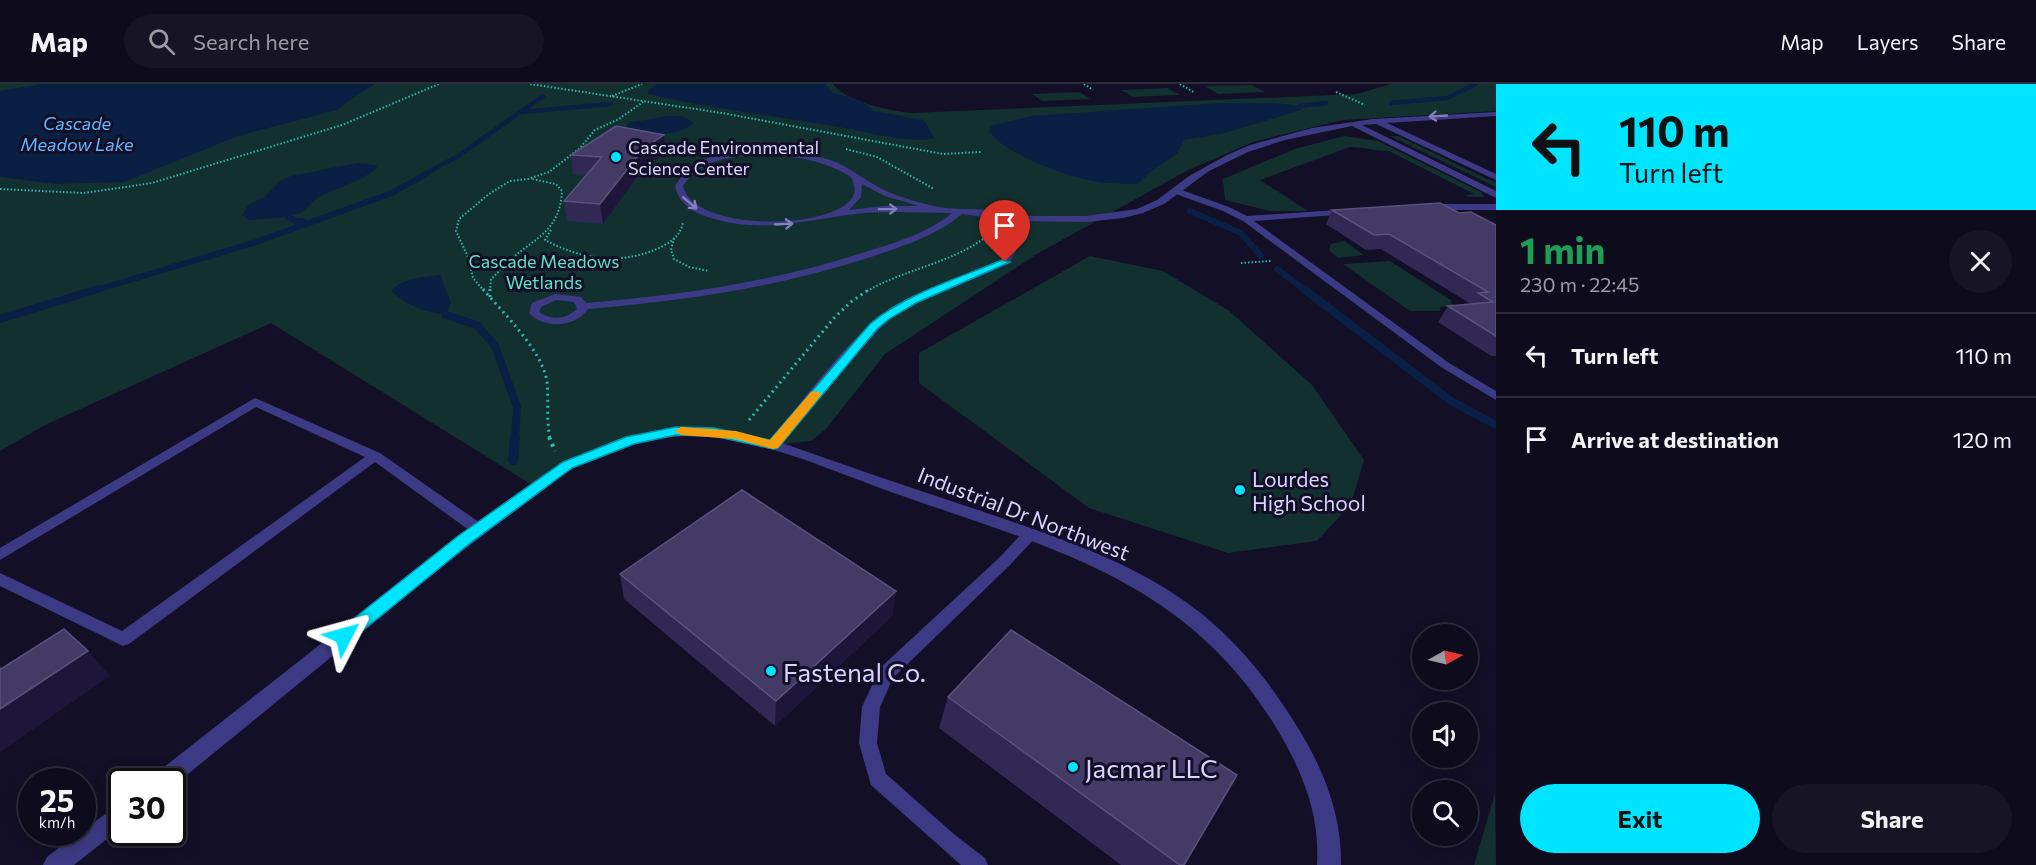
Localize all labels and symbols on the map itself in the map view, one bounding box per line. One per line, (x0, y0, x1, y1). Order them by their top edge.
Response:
one-way arrow (1428, 111, 1448, 122)
water label: Cascade Meadow Lake (20, 112, 134, 155)
place label: Cascade Environmental Science Center (628, 136, 819, 179)
marker: Cascade Environmental Science Center (609, 150, 623, 164)
one-way arrow (682, 197, 698, 210)
pin (979, 200, 1030, 262)
one-way arrow (877, 203, 897, 215)
one-way arrow (773, 218, 793, 229)
park label: Cascade Meadows Wetlands (468, 250, 620, 293)
street label: Industrial Dr Northwest (915, 461, 1133, 565)
place label: Lourdes High School (1252, 466, 1366, 515)
marker: Lourdes High School (1233, 483, 1247, 497)
position arrow (312, 604, 376, 668)
north arrow (1412, 624, 1478, 690)
place label: Fastenal Co. (783, 656, 926, 687)
marker: Fastenal Co. (764, 664, 778, 678)
place label: Jacmar LLC (1085, 752, 1218, 783)
marker: Jacmar LLC (1066, 760, 1080, 774)
speed limit sign: 30 (108, 768, 186, 846)

